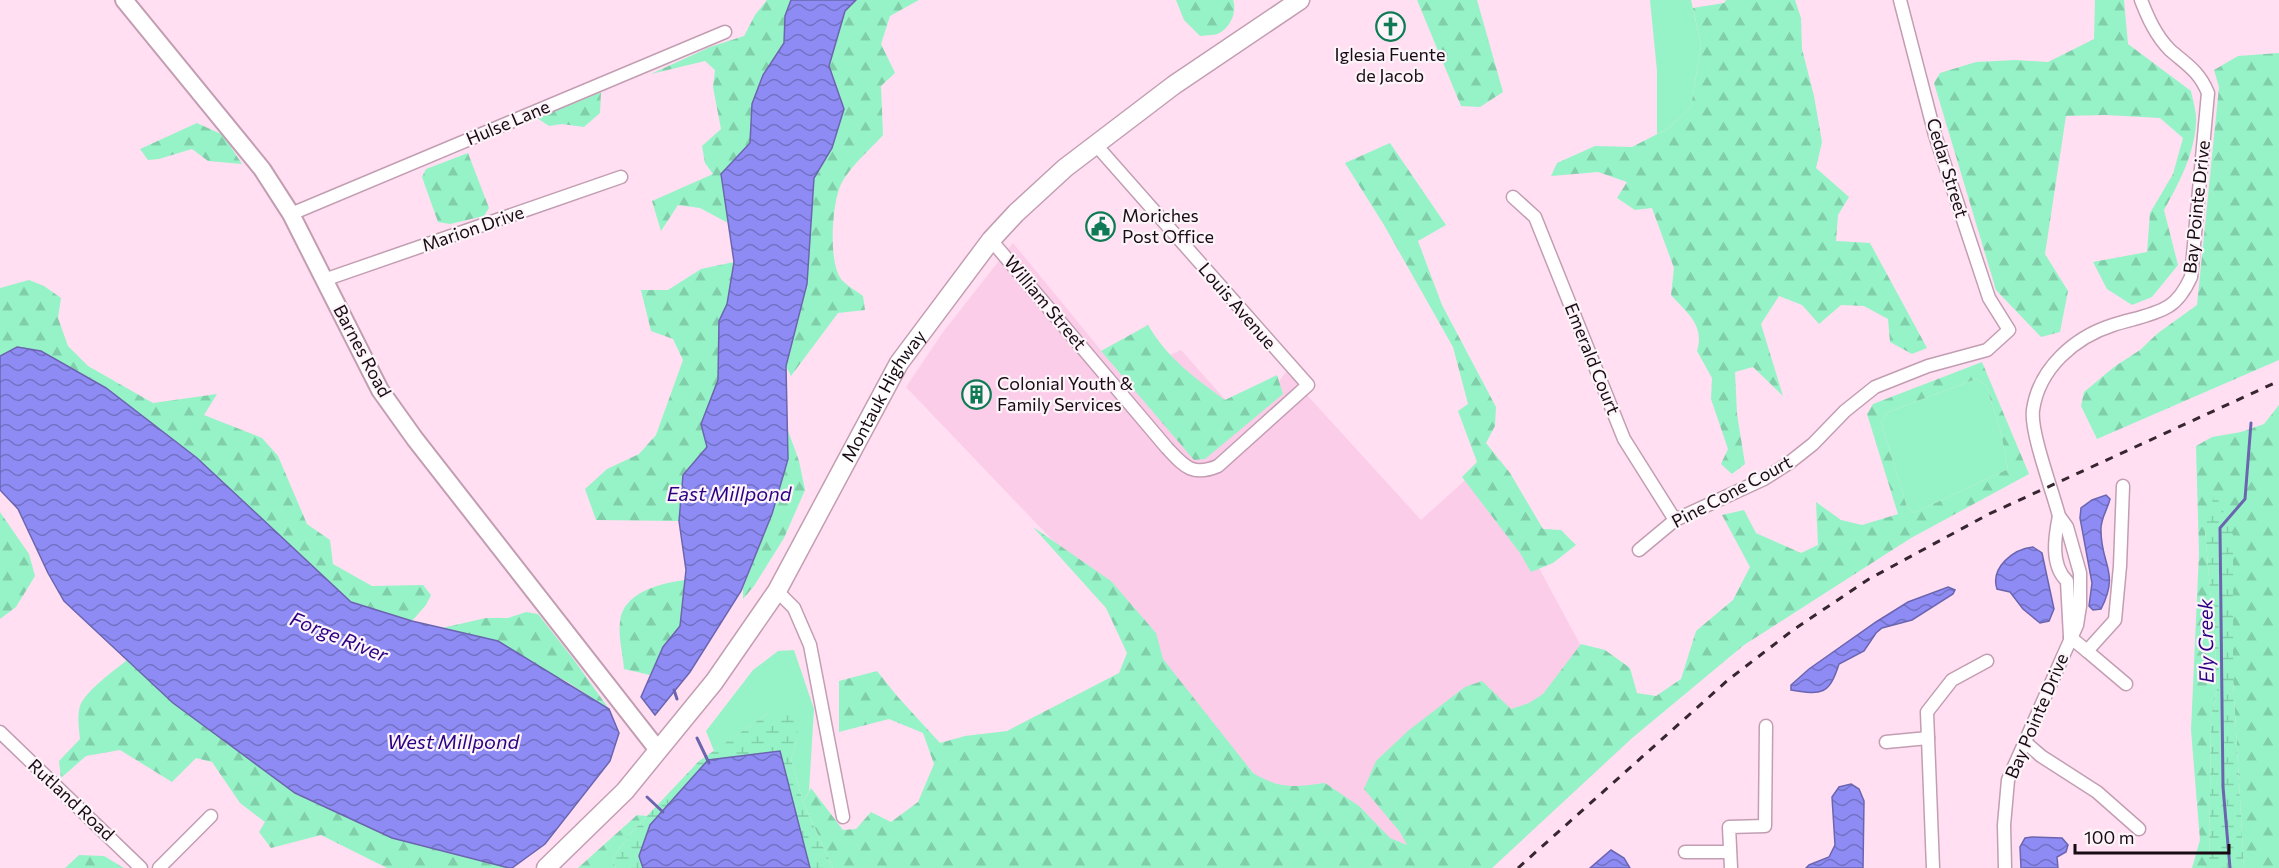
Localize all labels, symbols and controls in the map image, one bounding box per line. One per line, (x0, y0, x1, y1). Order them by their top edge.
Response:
church icon: Iglesia Fuente de Jacob (1374, 10, 1406, 42)
place label: Iglesia Fuente de Jacob (1334, 43, 1446, 86)
street label: Hulse Lane (462, 95, 553, 150)
street label: Cedar Street (1922, 115, 1974, 220)
street label: Bay Pointe Drive (2178, 139, 2214, 275)
street label: Marion Drive (419, 200, 527, 256)
place label: Moriches Post Office (1122, 204, 1214, 247)
public building icon: Moriches Post Office (1085, 210, 1117, 242)
street label: William Street (1000, 251, 1092, 354)
street label: Louis Avenue (1194, 258, 1281, 353)
street label: Barnes Road (329, 300, 396, 401)
street label: Emerald Court (1561, 300, 1625, 418)
street label: Montauk Highway (836, 325, 930, 465)
place label: Colonial Youth & Family Services (997, 372, 1133, 415)
building icon: Colonial Youth & Family Services (960, 378, 992, 410)
street label: Pine Cone Court (1668, 450, 1796, 532)
water label: East Millpond (667, 481, 793, 505)
water label: Ely Creek (2192, 597, 2218, 683)
water label: Forge River (287, 606, 393, 667)
street label: Bay Pointe Drive (2000, 650, 2072, 782)
water label: West Millpond (387, 729, 520, 753)
street label: Rutland Road (24, 754, 119, 845)
scale bar (2075, 817, 2230, 855)
text: 100 m (2084, 826, 2134, 848)

